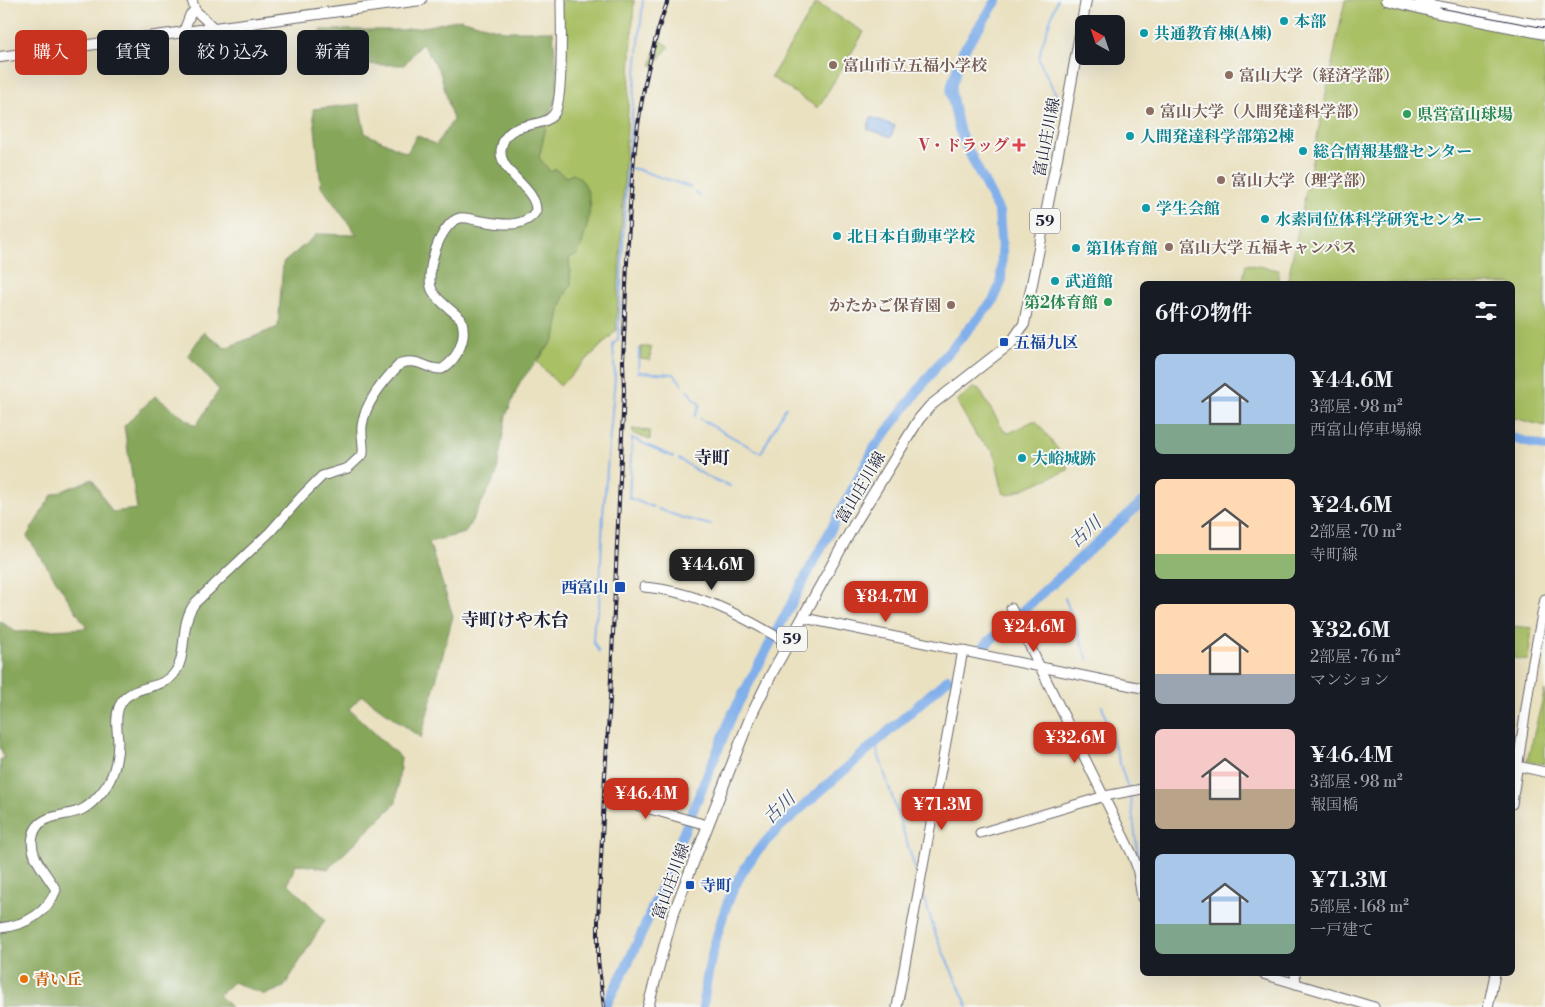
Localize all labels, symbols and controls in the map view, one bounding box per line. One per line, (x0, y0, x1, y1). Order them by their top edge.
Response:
place label: 本部 (1294, 12, 1327, 32)
north arrow (1075, 15, 1125, 65)
map controls (1075, 15, 1125, 65)
marker: 本部 (1278, 15, 1290, 27)
place label: 共通教育棟(A棟) (1154, 24, 1271, 44)
marker: 共通教育棟(A棟) (1138, 27, 1150, 39)
chip: 購入 (15, 30, 87, 75)
chip: 賃貸 (97, 30, 169, 75)
chip: 絞り込み (179, 30, 287, 75)
chip: 新着 (297, 30, 369, 75)
place label: 富山市立五福小学校 (843, 56, 988, 76)
marker: 富山市立五福小学校 (827, 59, 839, 71)
place label: 富山大学（経済学部） (1239, 66, 1399, 86)
marker: 富山大学（経済学部） (1223, 69, 1235, 81)
street label: 富山庄川線 (1030, 96, 1064, 178)
place label: 富山大学（人間発達科学部） (1160, 102, 1368, 122)
marker: 富山大学（人間発達科学部） (1144, 105, 1156, 117)
place label: 県営富山球場 (1417, 105, 1513, 125)
marker: 県営富山球場 (1401, 108, 1413, 120)
place label: 人間発達科学部第2棟 (1140, 127, 1294, 147)
marker: 人間発達科学部第2棟 (1124, 130, 1136, 142)
place label: V・ドラッグ (918, 136, 1009, 156)
marker: V・ドラッグ (1013, 139, 1025, 151)
place label: 総合情報基盤センター (1313, 142, 1472, 162)
marker: 総合情報基盤センター (1297, 145, 1309, 157)
place label: 富山大学（理学部） (1231, 171, 1375, 191)
marker: 富山大学（理学部） (1215, 174, 1227, 186)
place label: 学生会館 (1156, 199, 1220, 219)
marker: 学生会館 (1140, 202, 1152, 214)
road number: 59 (1030, 208, 1060, 234)
place label: 水素同位体科学研究センター (1275, 210, 1482, 230)
marker: 水素同位体科学研究センター (1259, 213, 1271, 225)
place label: 北日本自動車学校 (847, 227, 976, 247)
marker: 北日本自動車学校 (831, 230, 843, 242)
place label: 富山大学 五福キャンパス (1179, 238, 1356, 258)
place label: 第1体育館 (1086, 239, 1158, 259)
marker: 富山大学 五福キャンパス (1163, 241, 1175, 253)
marker: 第1体育館 (1070, 242, 1082, 254)
place label: 武道館 (1065, 272, 1113, 292)
marker: 武道館 (1049, 275, 1061, 287)
place label: 第2体育館 (1024, 293, 1098, 313)
place label: かたかご保育園 (829, 296, 941, 316)
marker: 第2体育館 (1102, 296, 1114, 308)
icon: filters (1472, 297, 1500, 325)
marker: かたかご保育園 (945, 299, 957, 311)
text: 6件の物件 (1155, 301, 1252, 327)
place label: 五福九区 (1014, 333, 1078, 353)
marker: 五福九区 (998, 336, 1010, 348)
text: ¥44.6M (1310, 368, 1393, 394)
icon: home (1195, 374, 1255, 434)
text: 3部屋 · 98 m² (1310, 397, 1403, 417)
text: 西富山停車場線 (1310, 420, 1422, 440)
district label: 寺町 (694, 447, 730, 470)
street label: 富山庄川線 (832, 448, 890, 527)
place label: 大峪城跡 (1032, 449, 1096, 469)
marker: 大峪城跡 (1016, 452, 1028, 464)
text: ¥24.6M (1310, 493, 1392, 519)
icon: home (1195, 499, 1255, 559)
water label: 古川 (1064, 510, 1108, 553)
text: 2部屋 · 70 m² (1310, 522, 1402, 542)
text: 寺町線 (1310, 545, 1358, 565)
pin: ¥44.6M (671, 548, 753, 591)
text: ¥44.6M (680, 555, 744, 575)
place label: 西富山 (561, 578, 609, 598)
marker: 西富山 (613, 580, 627, 594)
pin: ¥84.7M (845, 580, 927, 623)
text: ¥84.7M (855, 587, 917, 607)
district label: 寺町けや木台 (461, 609, 569, 632)
pin: ¥24.6M (993, 610, 1075, 653)
text: ¥24.6M (1003, 617, 1065, 637)
text: ¥32.6M (1310, 618, 1390, 644)
icon: home (1195, 624, 1255, 684)
road number: 59 (777, 626, 807, 652)
text: 2部屋 · 76 m² (1310, 647, 1401, 667)
text: マンション (1310, 670, 1389, 690)
pin: ¥32.6M (1034, 722, 1116, 764)
text: ¥32.6M (1044, 728, 1106, 748)
text: ¥46.4M (1310, 743, 1393, 769)
icon: home (1195, 749, 1255, 809)
text: 3部屋 · 98 m² (1310, 772, 1403, 792)
pin: ¥46.4M (605, 778, 687, 820)
text: ¥46.4M (615, 784, 678, 804)
water label: 古川 (758, 786, 802, 829)
pin: ¥71.3M (901, 788, 983, 831)
text: ¥71.3M (913, 795, 971, 815)
text: 報国橋 (1310, 795, 1358, 815)
street label: 富山庄川線 (648, 840, 694, 922)
text: ¥71.3M (1310, 868, 1387, 894)
icon: home (1195, 874, 1255, 934)
place label: 寺町 (700, 876, 732, 896)
marker: 寺町 (684, 879, 696, 891)
text: 5部屋 · 168 m² (1310, 897, 1409, 917)
text: 一戸建て (1310, 920, 1374, 940)
place label: 青い丘 (34, 970, 82, 990)
marker: 青い丘 (18, 973, 30, 985)

